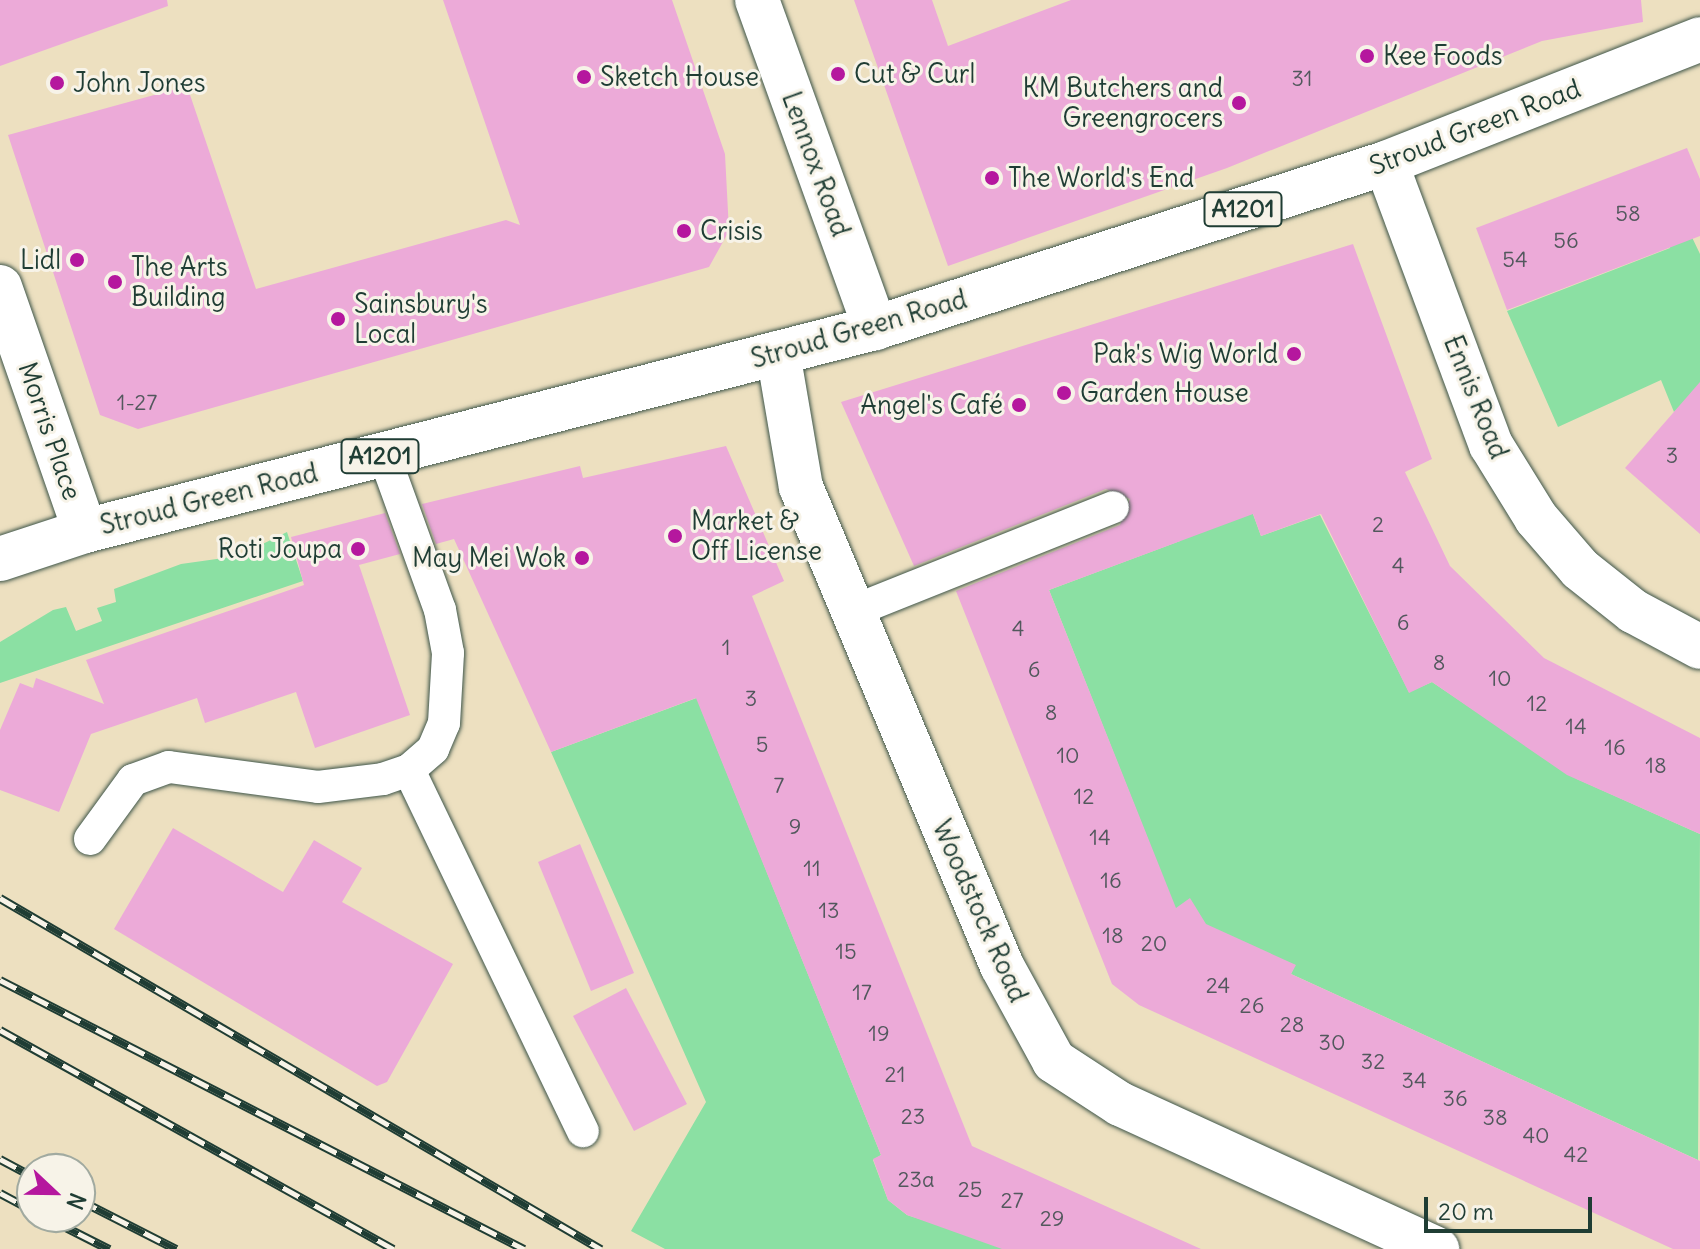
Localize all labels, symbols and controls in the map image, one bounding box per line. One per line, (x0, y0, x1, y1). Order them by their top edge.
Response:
place label: Kee Foods (1383, 40, 1503, 72)
marker: Kee Foods (1358, 47, 1376, 65)
place label: Cut & Curl (854, 58, 975, 90)
place label: Sketch House (600, 61, 759, 93)
marker: Cut & Curl (829, 65, 847, 83)
house number: 31 (1292, 66, 1312, 92)
place label: John Jones (73, 67, 206, 99)
marker: Sketch House (575, 68, 593, 86)
place label: KM Butchers and Greengrocers (1023, 72, 1223, 134)
street label: Stroud Green Road (1365, 72, 1585, 182)
marker: John Jones (48, 74, 66, 92)
street label: Lennox Road (775, 87, 857, 241)
marker: KM Butchers and Greengrocers (1230, 94, 1248, 112)
place label: The World's End (1008, 162, 1194, 194)
marker: The World's End (983, 169, 1001, 187)
road number: A1201 (1203, 189, 1283, 229)
house number: 58 (1615, 201, 1641, 227)
place label: Crisis (700, 215, 763, 247)
marker: Crisis (675, 222, 693, 240)
house number: 56 (1553, 228, 1579, 254)
place label: Lidl (20, 244, 61, 276)
house number: 54 (1502, 247, 1528, 273)
marker: Lidl (68, 251, 86, 269)
place label: The Arts Building (131, 251, 228, 312)
marker: The Arts Building (106, 273, 124, 291)
street label: Stroud Green Road (747, 283, 971, 375)
place label: Sainsbury's Local (354, 288, 488, 350)
marker: Sainsbury's Local (329, 310, 347, 328)
street label: Ennis Road (1437, 331, 1515, 463)
place label: Pak's Wig World (1093, 338, 1278, 370)
marker: Pak's Wig World (1285, 345, 1303, 363)
street label: Morris Place (12, 358, 88, 504)
place label: Garden House (1080, 377, 1249, 409)
marker: Garden House (1055, 384, 1073, 402)
place label: Angel's Café (860, 389, 1003, 421)
house number: 1-27 (117, 390, 157, 416)
marker: Angel's Café (1010, 396, 1028, 414)
road number: A1201 (340, 436, 420, 476)
house number: 3 (1666, 443, 1678, 469)
street label: Stroud Green Road (97, 457, 321, 541)
place label: Market & Off License (691, 505, 822, 566)
house number: 2 (1372, 512, 1384, 538)
marker: Market & Off License (666, 527, 684, 545)
place label: Roti Joupa (218, 533, 342, 565)
marker: Roti Joupa (349, 540, 367, 558)
place label: May Mei Wok (412, 542, 566, 574)
marker: May Mei Wok (573, 549, 591, 567)
house number: 4 (1392, 553, 1404, 579)
house number: 6 (1397, 610, 1409, 636)
house number: 4 (1012, 616, 1024, 642)
house number: 1 (722, 635, 730, 661)
house number: 8 (1433, 650, 1445, 676)
house number: 6 (1028, 657, 1040, 683)
house number: 10 (1488, 666, 1512, 692)
house number: 3 (745, 686, 757, 712)
house number: 12 (1527, 691, 1547, 717)
house number: 8 (1045, 700, 1057, 726)
house number: 14 (1565, 714, 1587, 740)
house number: 5 (756, 732, 768, 758)
house number: 16 (1604, 735, 1626, 761)
house number: 10 (1056, 743, 1080, 769)
house number: 18 (1645, 753, 1667, 779)
house number: 7 (774, 773, 784, 799)
house number: 12 (1074, 784, 1094, 810)
house number: 9 (789, 814, 801, 840)
street label: Woodstock Road (926, 815, 1034, 1007)
house number: 14 (1089, 825, 1111, 851)
house number: 11 (803, 856, 821, 882)
house number: 16 (1100, 868, 1122, 894)
house number: 13 (818, 898, 840, 924)
house number: 18 (1102, 923, 1124, 949)
house number: 20 (1141, 931, 1167, 957)
house number: 15 (835, 939, 857, 965)
house number: 24 (1206, 973, 1230, 999)
house number: 17 (852, 980, 872, 1006)
house number: 26 (1240, 993, 1264, 1019)
house number: 28 (1280, 1012, 1304, 1038)
house number: 19 (868, 1021, 890, 1047)
house number: 30 (1319, 1030, 1345, 1056)
house number: 32 (1361, 1049, 1385, 1075)
house number: 21 (885, 1062, 905, 1088)
house number: 34 (1401, 1068, 1427, 1094)
house number: 36 (1442, 1086, 1468, 1112)
house number: 23 (901, 1104, 925, 1130)
house number: 38 (1482, 1105, 1508, 1131)
house number: 40 (1522, 1123, 1550, 1149)
house number: 42 (1564, 1142, 1588, 1168)
north arrow (16, 1153, 96, 1233)
house number: 23a (897, 1167, 935, 1193)
house number: 25 (958, 1177, 982, 1203)
scale bar (1428, 1181, 1596, 1231)
house number: 27 (1001, 1188, 1023, 1214)
text: N (61, 1189, 92, 1214)
text: 20 m (1438, 1196, 1494, 1226)
house number: 29 (1040, 1206, 1064, 1232)

